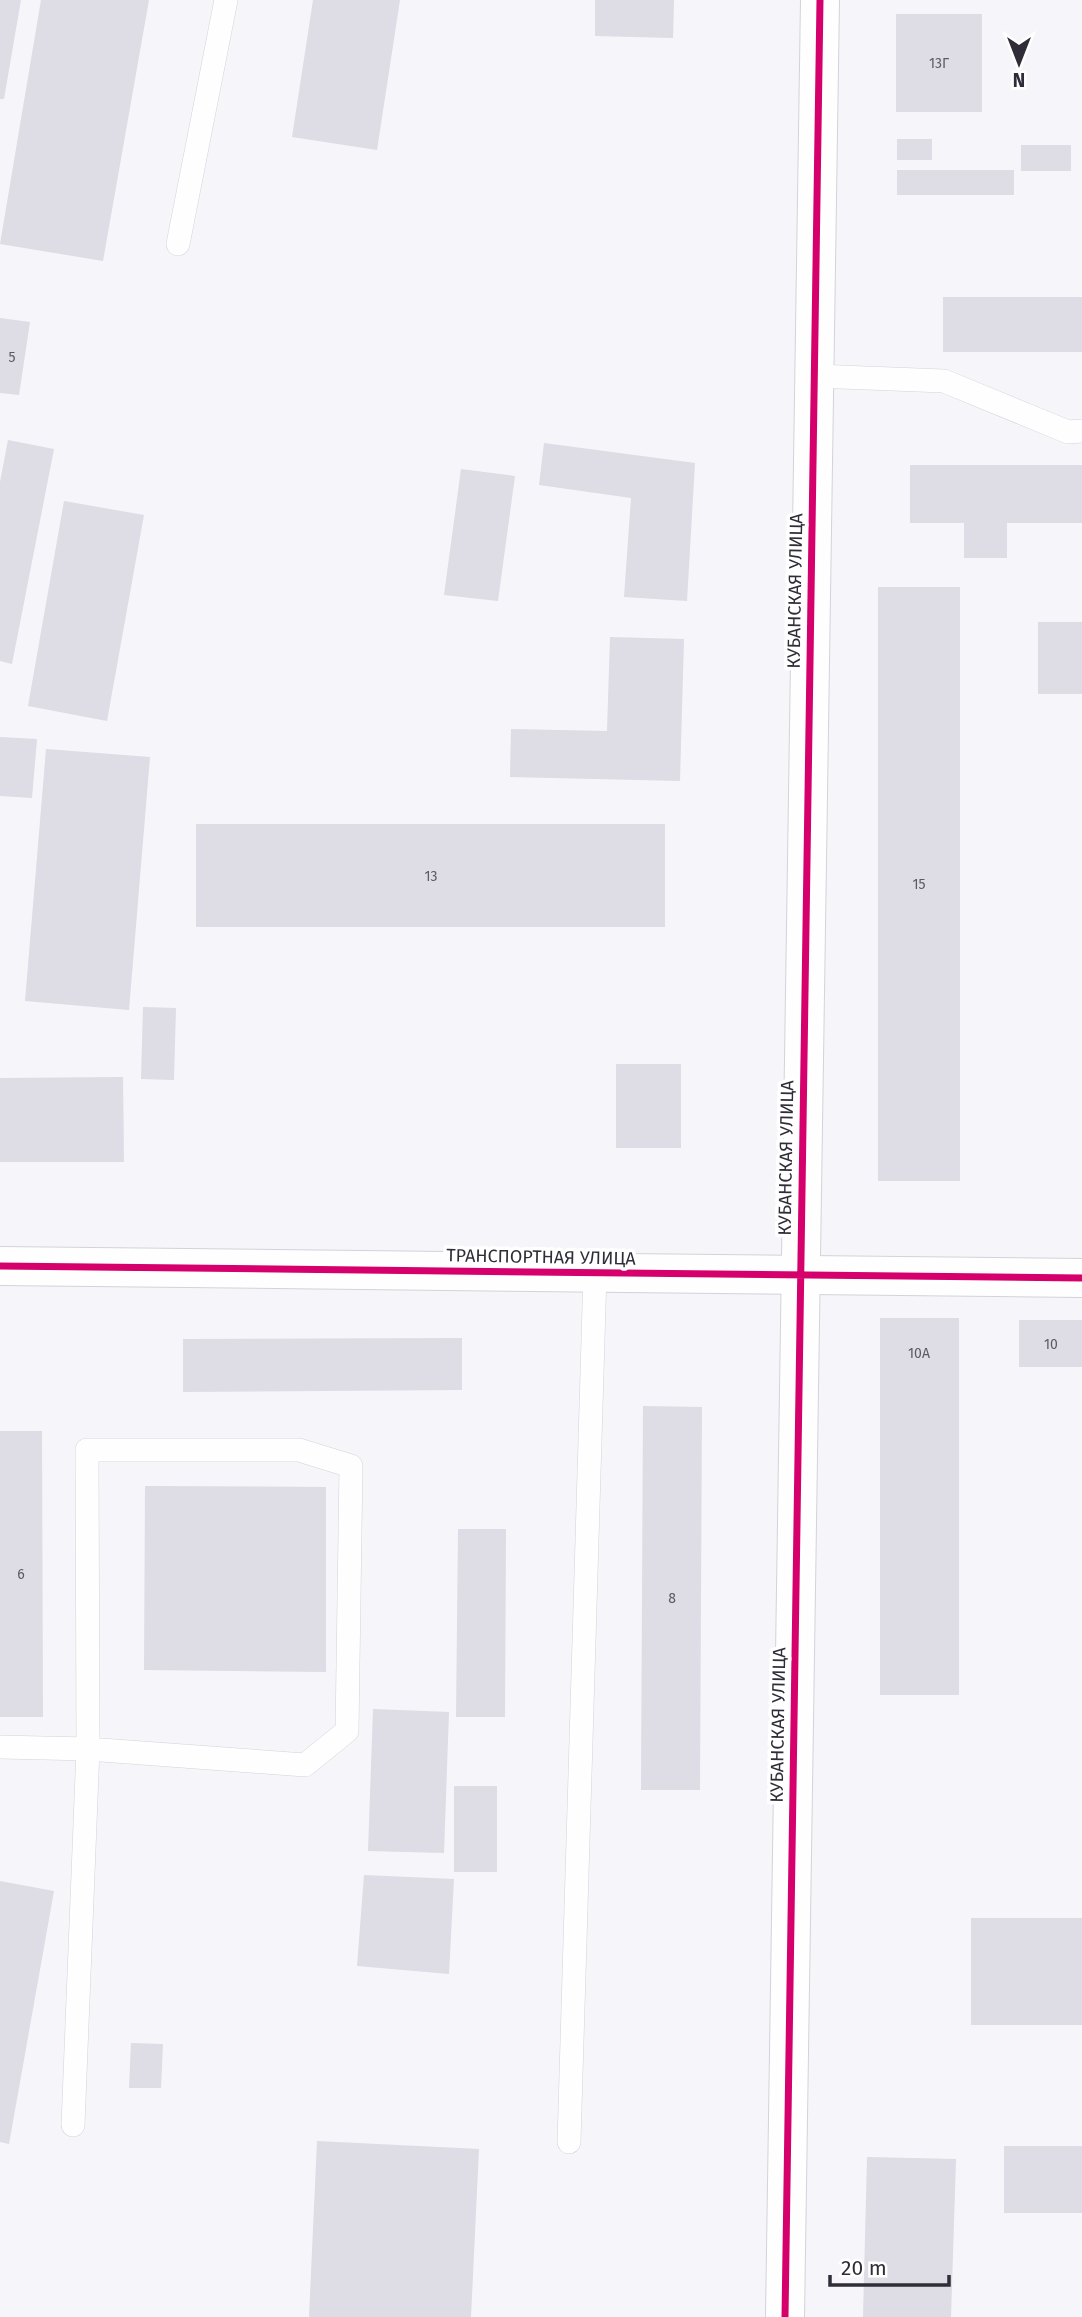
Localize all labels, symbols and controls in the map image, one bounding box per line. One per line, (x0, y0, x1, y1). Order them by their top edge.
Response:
north arrow (984, 28, 1054, 98)
house number: 13Г (929, 55, 949, 72)
text: N (1013, 68, 1025, 91)
house number: 5 (8, 349, 16, 366)
street label: КУБАНСКАЯ УЛИЦА (783, 512, 807, 669)
house number: 13 (424, 868, 438, 885)
house number: 15 (912, 876, 926, 893)
street label: КУБАНСКАЯ УЛИЦА (774, 1079, 798, 1236)
street label: ТРАНСПОРТНАЯ УЛИЦА (446, 1244, 636, 1270)
house number: 10 (1044, 1336, 1058, 1353)
house number: 10А (908, 1345, 930, 1362)
house number: 6 (17, 1566, 25, 1583)
house number: 8 (668, 1590, 676, 1607)
street label: КУБАНСКАЯ УЛИЦА (766, 1646, 790, 1803)
scale bar (830, 2244, 949, 2288)
text: 20 m (841, 2255, 887, 2281)

